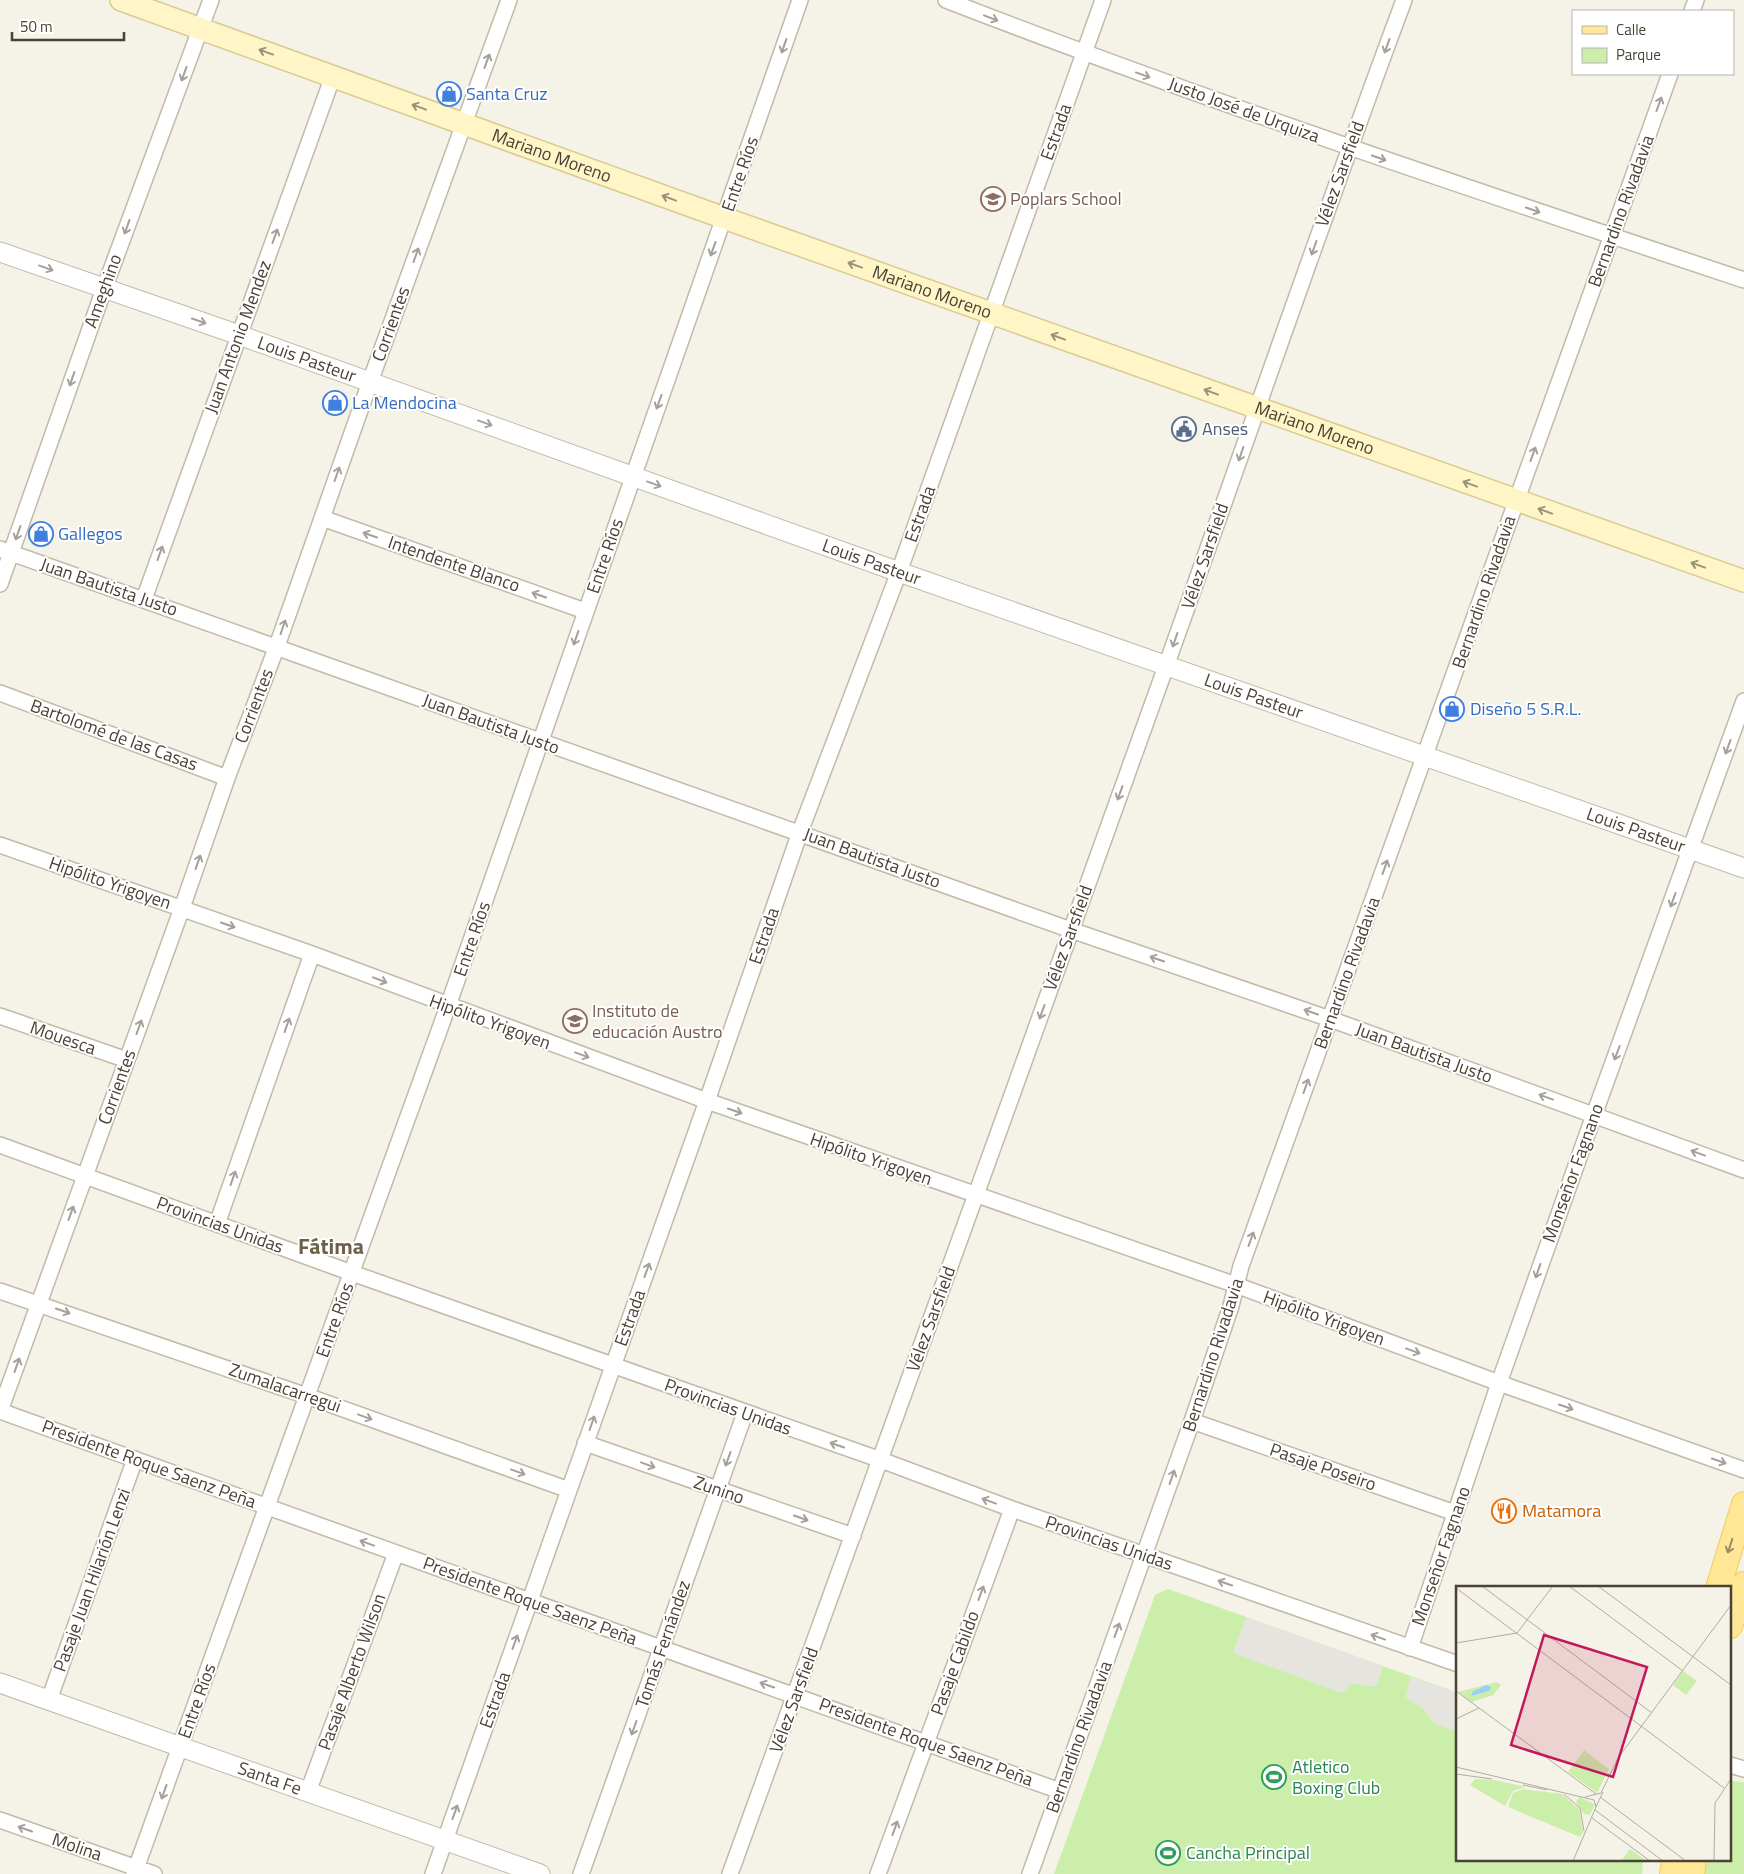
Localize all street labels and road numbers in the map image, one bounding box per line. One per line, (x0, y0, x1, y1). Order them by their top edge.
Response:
street label: Justo José de Urquiza (1165, 70, 1324, 149)
street label: Estrada (1033, 100, 1078, 164)
street label: Vélez Sarsfield (1308, 117, 1371, 230)
street label: Mariano Moreno (488, 121, 615, 189)
street label: Bernardino Rivadavia (1580, 131, 1661, 291)
street label: Entre Ríos (714, 133, 765, 215)
street label: Ameghino (77, 250, 128, 332)
street label: Juan Antonio Mendez (197, 256, 278, 417)
street label: Mariano Moreno (869, 258, 996, 325)
street label: Corrientes (365, 283, 417, 365)
street label: Louis Pasteur (254, 329, 360, 389)
street label: Mariano Moreno (1251, 394, 1378, 461)
street label: Estrada (897, 482, 942, 546)
street label: Vélez Sarsfield (1174, 499, 1235, 612)
street label: Bernardino Rivadavia (1445, 512, 1522, 672)
street label: Entre Ríos (579, 515, 630, 597)
street label: Intendente Blanco (385, 528, 524, 599)
street label: Louis Pasteur (819, 532, 925, 592)
street label: Juan Bautista Justo (37, 550, 182, 623)
street label: Corrientes (227, 665, 280, 747)
street label: Louis Pasteur (1201, 666, 1307, 726)
street label: Juan Bautista Justo (419, 686, 563, 761)
street label: Bartolomé de las Casas (27, 692, 202, 777)
street label: Louis Pasteur (1583, 800, 1689, 859)
street label: Juan Bautista Justo (800, 820, 944, 895)
street label: Hipólito Yrigoyen (45, 849, 175, 916)
street label: Vélez Sarsfield (1036, 881, 1099, 994)
street label: Bernardino Rivadavia (1306, 893, 1387, 1053)
street label: Entre Ríos (446, 898, 497, 980)
street label: Estrada (741, 904, 786, 968)
street label: Hipólito Yrigoyen (426, 987, 555, 1056)
street label: Mouesca (26, 1014, 100, 1061)
street label: Juan Bautista Justo (1352, 1015, 1496, 1090)
street label: Corrientes (91, 1046, 143, 1128)
street label: Monseñor Fagnano (1535, 1100, 1610, 1246)
street label: Hipólito Yrigoyen (806, 1125, 936, 1192)
street label: Provincias Unidas (153, 1189, 288, 1260)
street label: Vélez Sarsfield (899, 1262, 962, 1375)
street label: Bernardino Rivadavia (1175, 1274, 1250, 1435)
street label: Entre Ríos (309, 1279, 361, 1361)
street label: Hipólito Yrigoyen (1260, 1283, 1389, 1352)
street label: Estrada (607, 1286, 652, 1350)
street label: Zumalacarregui (225, 1356, 345, 1419)
street label: Provincias Unidas (661, 1371, 796, 1442)
street label: Presidente Roque Saenz Peña (38, 1412, 260, 1515)
street label: Pasaje Poseiro (1266, 1436, 1380, 1497)
street label: Zunino (690, 1468, 748, 1511)
street label: Monseñor Fagnano (1404, 1482, 1477, 1629)
street label: Pasaje Juan Hilarión Lenzi (46, 1484, 137, 1675)
street label: Provincias Unidas (1042, 1508, 1177, 1577)
street label: Presidente Roque Saenz Peña (419, 1549, 641, 1652)
street label: Tomás Fernández (628, 1576, 697, 1711)
street label: Pasaje Alberto Wilson (311, 1590, 392, 1754)
street label: Pasaje Cabildo (923, 1607, 986, 1719)
street label: Vélez Sarsfield (762, 1643, 825, 1756)
street label: Bernardino Rivadavia (1038, 1657, 1119, 1817)
street label: Entre Ríos (171, 1660, 223, 1742)
street label: Estrada (472, 1668, 517, 1732)
street label: Presidente Roque Saenz Peña (815, 1690, 1037, 1793)
street label: Santa Fe (234, 1754, 305, 1802)
street label: Molina (49, 1825, 106, 1868)

